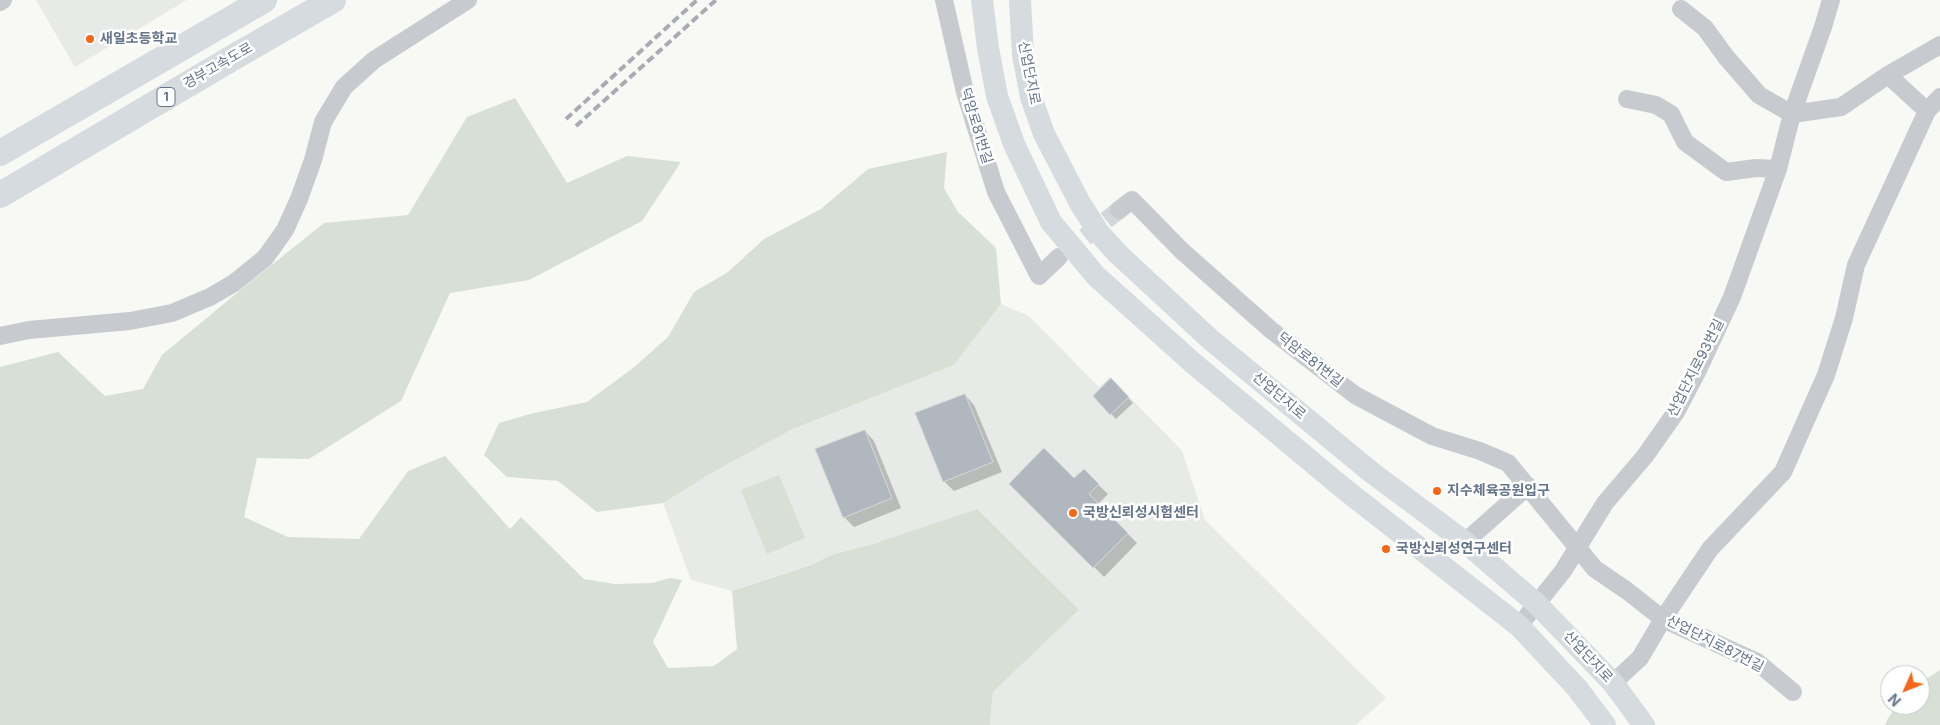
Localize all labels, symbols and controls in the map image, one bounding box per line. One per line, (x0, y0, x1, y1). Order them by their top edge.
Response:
place label: 새일초등학교 (100, 31, 177, 47)
marker: 새일초등학교 (84, 33, 96, 45)
street label: 경부고속도로 (180, 39, 256, 93)
street label: 산업단지로 (1015, 40, 1043, 106)
street label: 덕암로81번길 (956, 86, 996, 166)
road number: 1 (157, 88, 175, 106)
street label: 산업단지로93번길 (1664, 316, 1728, 420)
street label: 덕암로81번길 (1274, 329, 1346, 391)
street label: 산업단지로 (1249, 369, 1309, 423)
place label: 지수체육공원입구 (1447, 483, 1550, 499)
marker: 지수체육공원입구 (1431, 485, 1443, 497)
place label: 국방신뢰성시험센터 (1083, 505, 1199, 521)
marker: 국방신뢰성시험센터 (1067, 507, 1079, 519)
place label: 국방신뢰성연구센터 (1396, 541, 1512, 557)
marker: 국방신뢰성연구센터 (1380, 543, 1392, 555)
street label: 산업단지로87번길 (1664, 612, 1766, 676)
street label: 산업단지로 (1560, 628, 1616, 686)
north arrow (1880, 665, 1930, 715)
text: N (1885, 690, 1904, 710)

